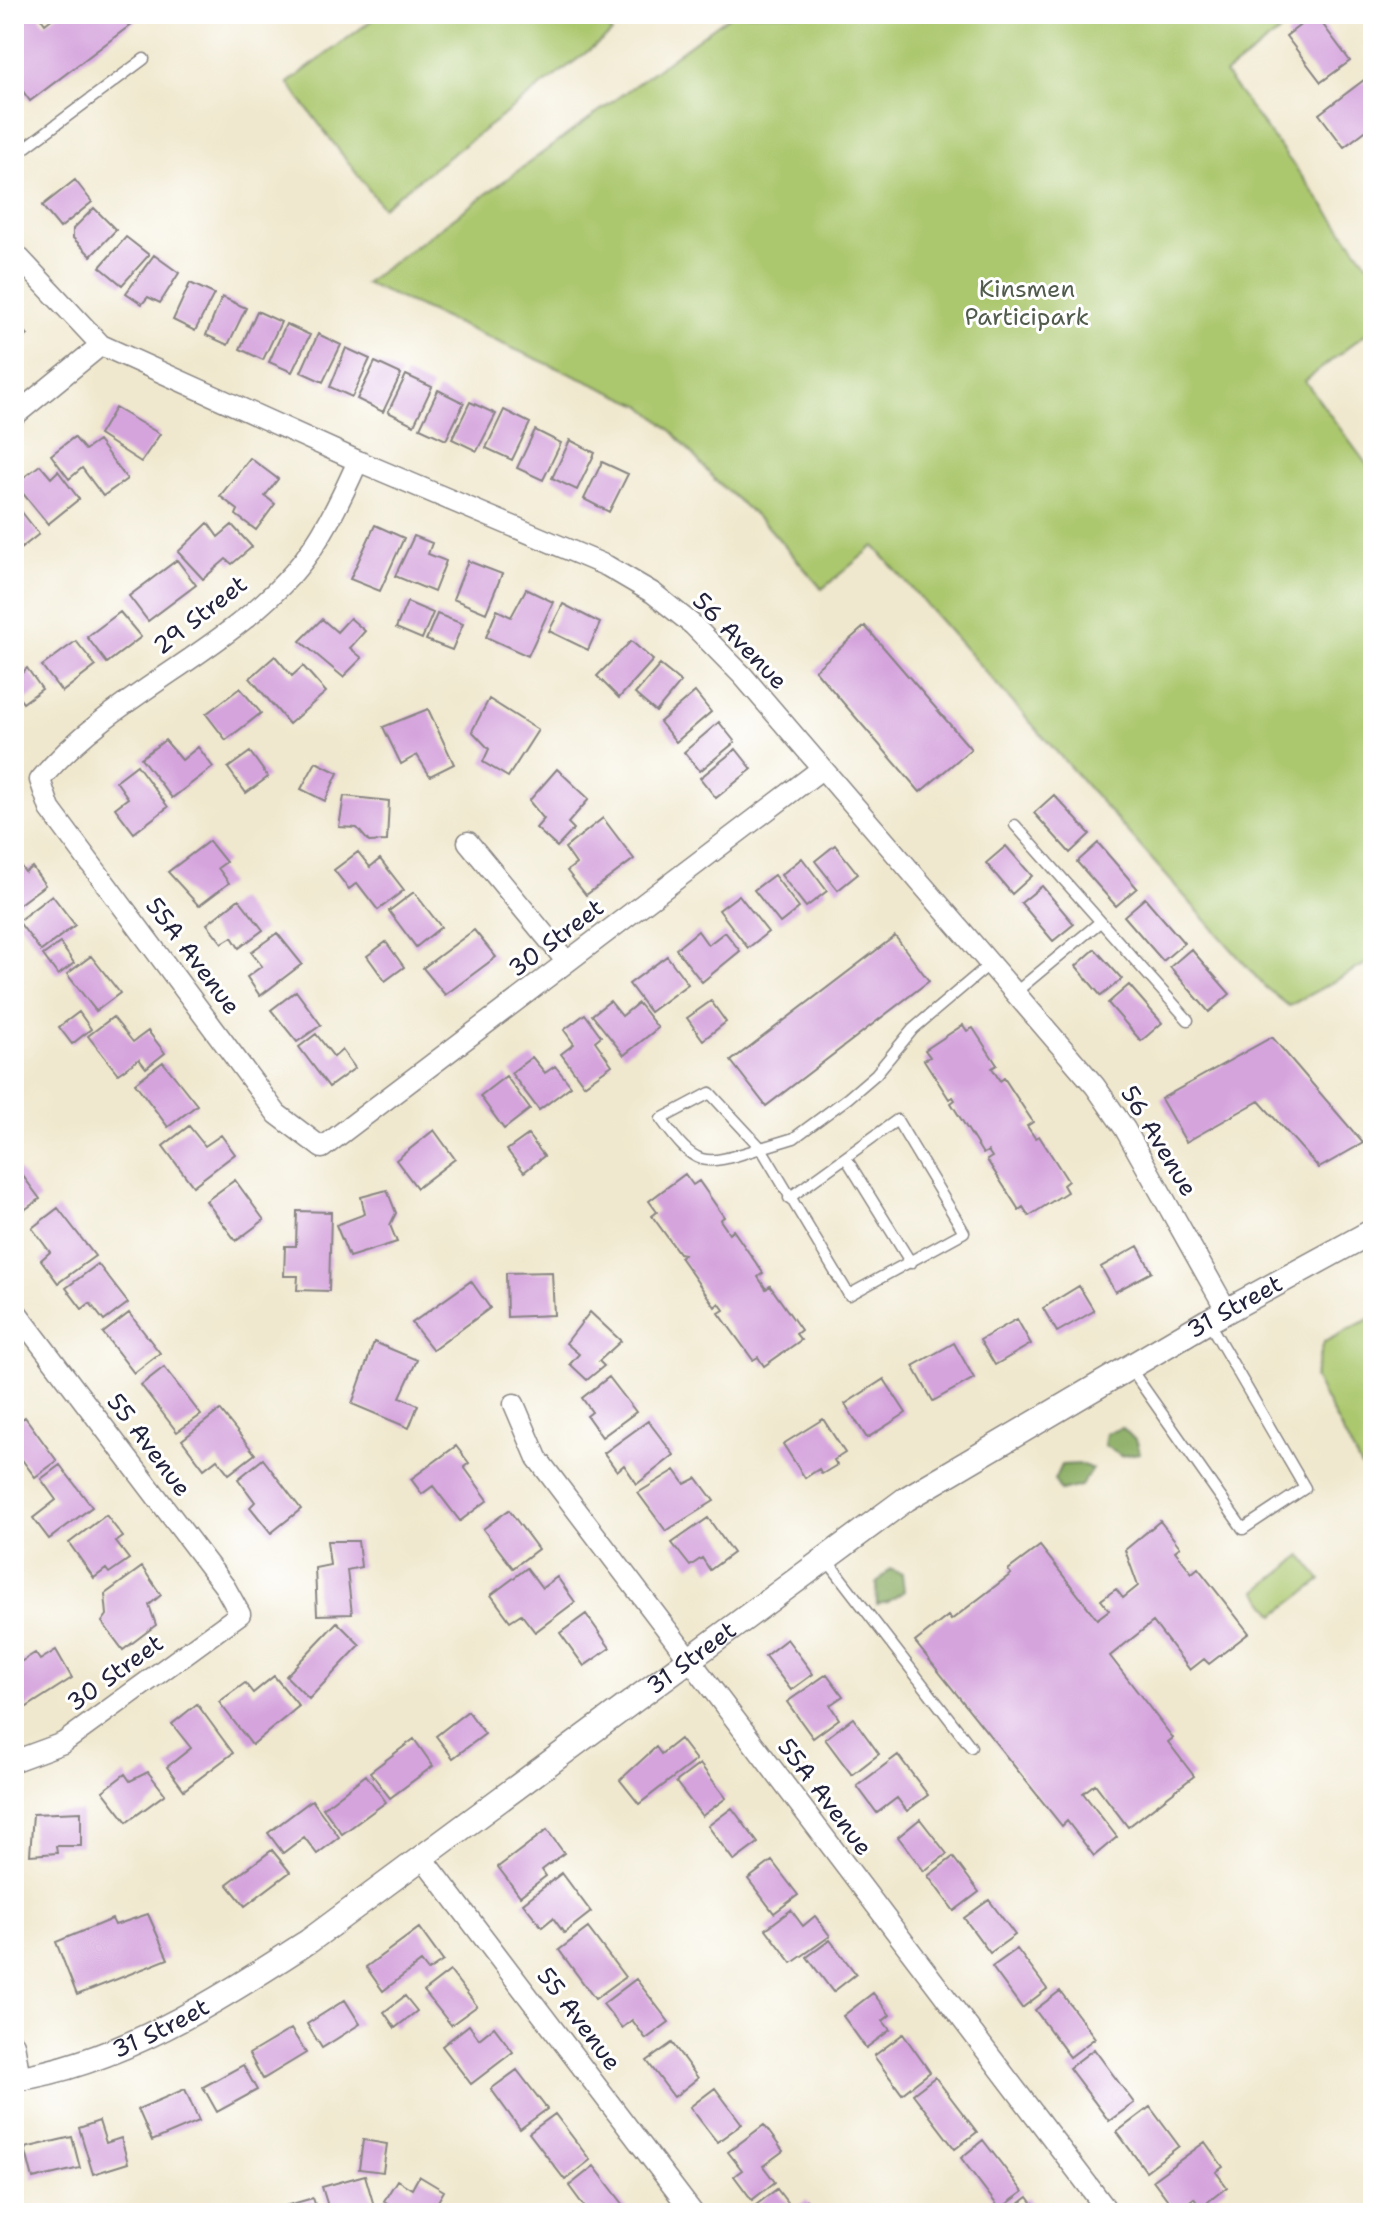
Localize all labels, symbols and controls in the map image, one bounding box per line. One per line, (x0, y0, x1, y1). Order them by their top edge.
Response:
park label: Kinsmen Participark (965, 273, 1089, 333)
street label: 29 Street (146, 568, 254, 662)
street label: 56 Avenue (685, 585, 795, 697)
street label: 55A Avenue (138, 891, 248, 1021)
street label: 30 Street (502, 892, 610, 984)
street label: 56 Avenue (1113, 1080, 1205, 1202)
street label: 31 Street (1181, 1267, 1288, 1346)
street label: 55 Avenue (100, 1387, 198, 1503)
street label: 31 Street (640, 1614, 743, 1702)
street label: 30 Street (60, 1627, 170, 1719)
street label: 55A Avenue (770, 1732, 880, 1862)
street label: 55 Avenue (530, 1961, 628, 2077)
street label: 31 Street (108, 1991, 215, 2066)

